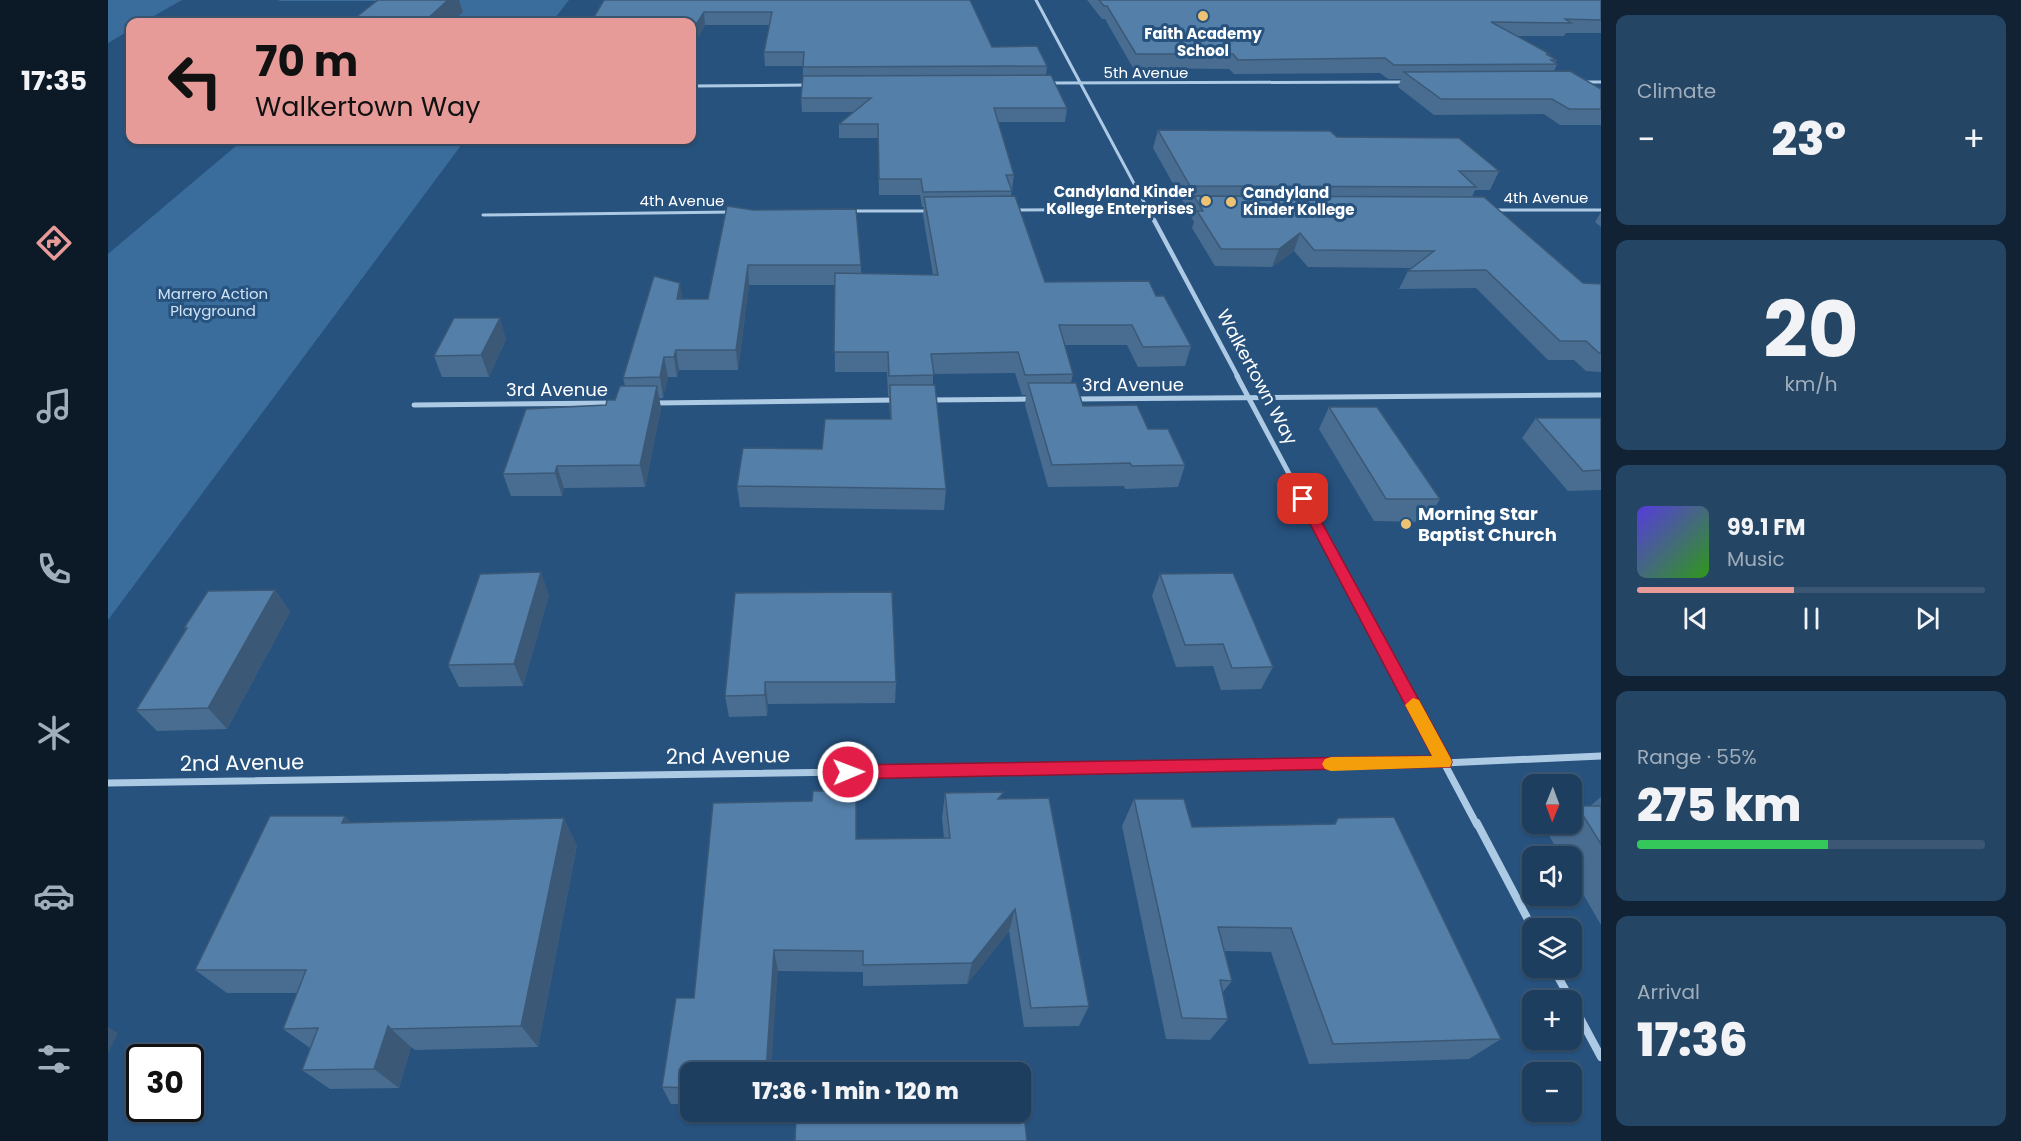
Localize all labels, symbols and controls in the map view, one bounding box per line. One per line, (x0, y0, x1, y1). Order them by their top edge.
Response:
marker: Faith Academy School (1196, 9, 1210, 23)
place label: Faith Academy School (1144, 23, 1262, 61)
text: 70 m (255, 32, 358, 91)
icon: left (156, 42, 234, 120)
text: 17:35 (21, 62, 87, 99)
street label: 5th Avenue (1104, 62, 1188, 83)
text: Climate (1637, 77, 1716, 105)
text: Walkertown Way (255, 88, 481, 125)
text: 23° (1771, 108, 1846, 171)
text: − (1637, 116, 1655, 163)
text: + (1962, 116, 1985, 163)
place label: Candyland Kinder Kollege Enterprises (1046, 181, 1195, 219)
place label: Candyland Kinder Kollege (1243, 182, 1355, 220)
street label: 4th Avenue (1504, 187, 1588, 208)
street label: 4th Avenue (640, 190, 724, 211)
marker: Candyland Kinder Kollege Enterprises (1199, 194, 1213, 208)
marker: Candyland Kinder Kollege (1224, 195, 1238, 209)
icon: directions (33, 222, 75, 264)
text: 20 (1763, 275, 1859, 384)
park label: Marrero Action Playground (158, 283, 268, 321)
street label: Walkertown Way (1211, 305, 1304, 449)
text: km/h (1784, 370, 1838, 398)
street label: 3rd Avenue (1082, 372, 1184, 397)
street label: 3rd Avenue (506, 377, 608, 402)
icon: music (33, 385, 75, 427)
pin (1277, 473, 1328, 524)
icon: arrive (1286, 482, 1319, 515)
place label: Morning Star Baptist Church (1418, 501, 1557, 547)
text: 99.1 FM (1727, 512, 1805, 543)
marker: Morning Star Baptist Church (1399, 517, 1413, 531)
text: Music (1727, 545, 1785, 573)
icon: phone (33, 548, 75, 590)
icon: previous (1679, 602, 1712, 635)
icon: pause (1795, 602, 1828, 635)
icon: next (1911, 602, 1944, 635)
icon: climate (33, 712, 75, 754)
street label: 2nd Avenue (666, 740, 790, 771)
position arrow (816, 740, 880, 804)
text: Range · 55% (1637, 743, 1757, 771)
street label: 2nd Avenue (180, 747, 304, 778)
north arrow (1522, 774, 1582, 834)
map controls (1522, 774, 1582, 1122)
text: 275 km (1637, 774, 1801, 837)
button: sound (1522, 846, 1582, 906)
icon: car (33, 875, 75, 917)
button: layers (1522, 918, 1582, 978)
text: Arrival (1637, 978, 1700, 1006)
button: + (1522, 990, 1582, 1050)
text: 17:36 (1637, 1009, 1748, 1072)
icon: filters (33, 1038, 75, 1080)
speed limit sign: 30 (126, 1044, 204, 1122)
button: − (1522, 1062, 1582, 1122)
text: 17:36 · 1 min · 120 m (752, 1076, 959, 1107)

